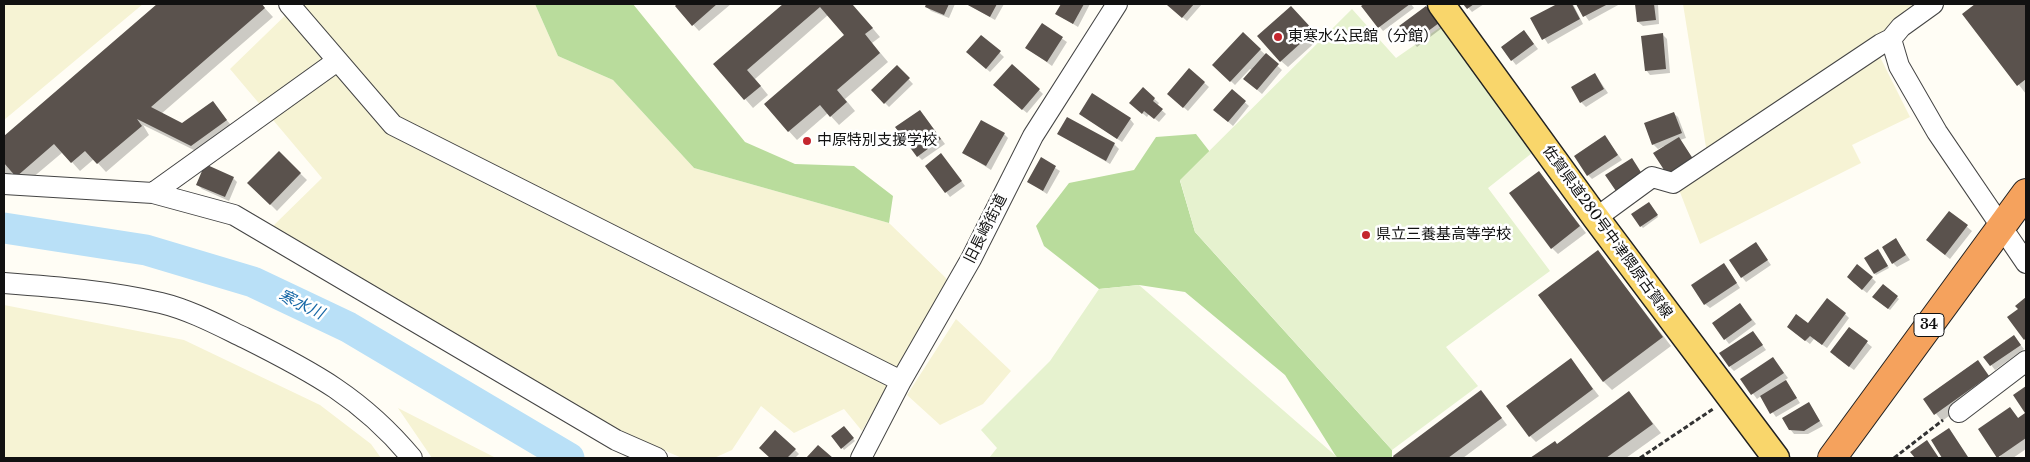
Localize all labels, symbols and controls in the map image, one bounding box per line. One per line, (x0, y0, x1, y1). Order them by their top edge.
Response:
place label: 東寒水公民館（分館） (1288, 28, 1438, 46)
marker: 東寒水公民館（分館） (1272, 31, 1284, 43)
place label: 中原特別支援学校 (817, 132, 937, 150)
marker: 中原特別支援学校 (801, 135, 813, 147)
street label: 佐賀県道280号中津隈原古賀線 (1538, 142, 1676, 322)
street label: 旧長崎街道 (961, 192, 1011, 266)
place label: 県立三養基高等学校 (1376, 226, 1511, 244)
marker: 県立三養基高等学校 (1360, 229, 1372, 241)
water label: 寒水川 (275, 286, 327, 324)
road number: 34 (1914, 314, 1944, 336)

